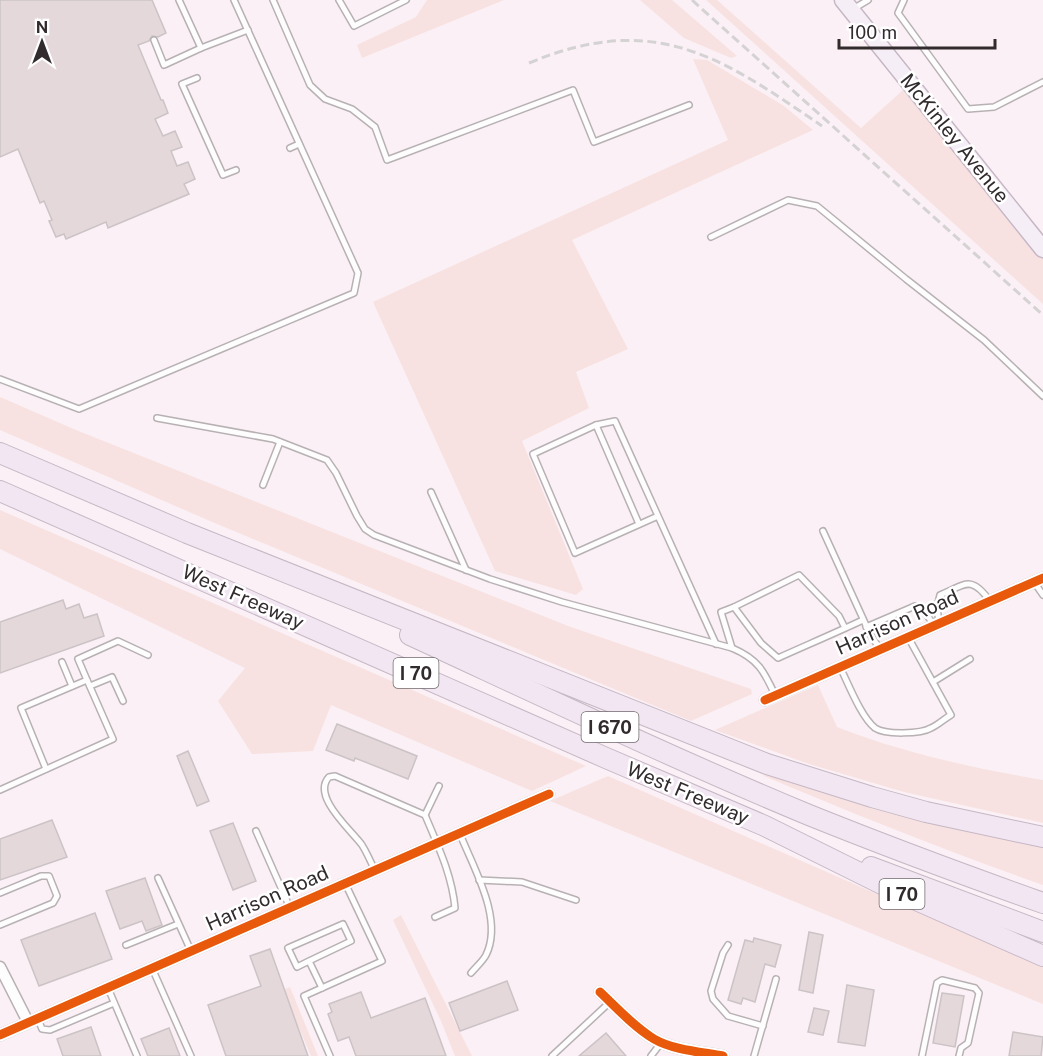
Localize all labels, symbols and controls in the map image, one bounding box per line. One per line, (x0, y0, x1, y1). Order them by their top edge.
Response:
north arrow (12, 12, 72, 72)
scale bar (839, 12, 995, 50)
text: N (36, 18, 48, 37)
text: 100 m (848, 22, 897, 43)
street label: McKinley Avenue (895, 68, 1015, 208)
street label: West Freeway (178, 559, 308, 635)
street label: Harrison Road (832, 584, 962, 660)
road number: I 70 (394, 658, 438, 688)
road number: I 670 (582, 712, 638, 742)
street label: West Freeway (623, 756, 753, 830)
street label: Harrison Road (202, 860, 332, 936)
road number: I 70 (880, 879, 924, 909)

